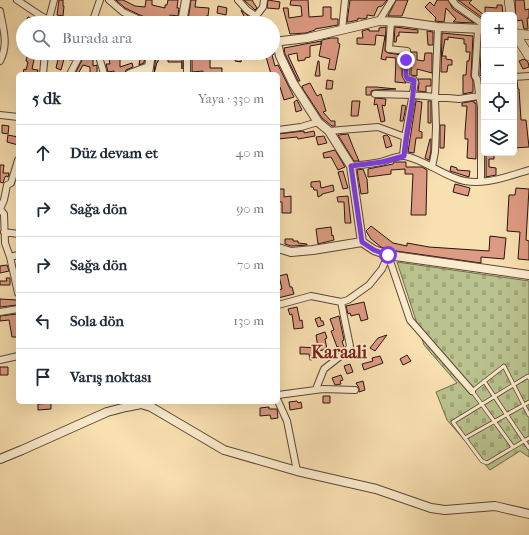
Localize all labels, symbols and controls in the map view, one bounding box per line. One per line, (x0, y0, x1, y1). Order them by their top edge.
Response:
map controls (481, 12, 517, 156)
button: + (481, 12, 517, 48)
search box (16, 16, 280, 60)
icon: search (30, 27, 52, 49)
text: Burada ara (62, 29, 132, 47)
button: − (481, 48, 517, 84)
route end (397, 51, 415, 69)
button: locate (481, 84, 517, 120)
text: 5 dk (32, 88, 61, 108)
text: Yaya · 330 m (198, 91, 264, 106)
button: layers (481, 120, 517, 156)
icon: ahead (32, 142, 54, 164)
text: Düz devam et (70, 144, 158, 162)
text: 40 m (236, 145, 264, 160)
icon: right (32, 198, 54, 220)
text: Sağa dön (70, 200, 127, 218)
text: 90 m (236, 201, 264, 216)
route start (379, 246, 397, 264)
icon: right (32, 254, 54, 276)
text: Sağa dön (70, 256, 127, 274)
text: 70 m (237, 257, 264, 272)
icon: left (32, 310, 54, 332)
text: Sola dön (70, 312, 124, 330)
text: 130 m (233, 313, 264, 328)
district label: Karaali (311, 342, 368, 363)
icon: arrive (32, 366, 54, 388)
text: Varış noktası (70, 368, 151, 386)

